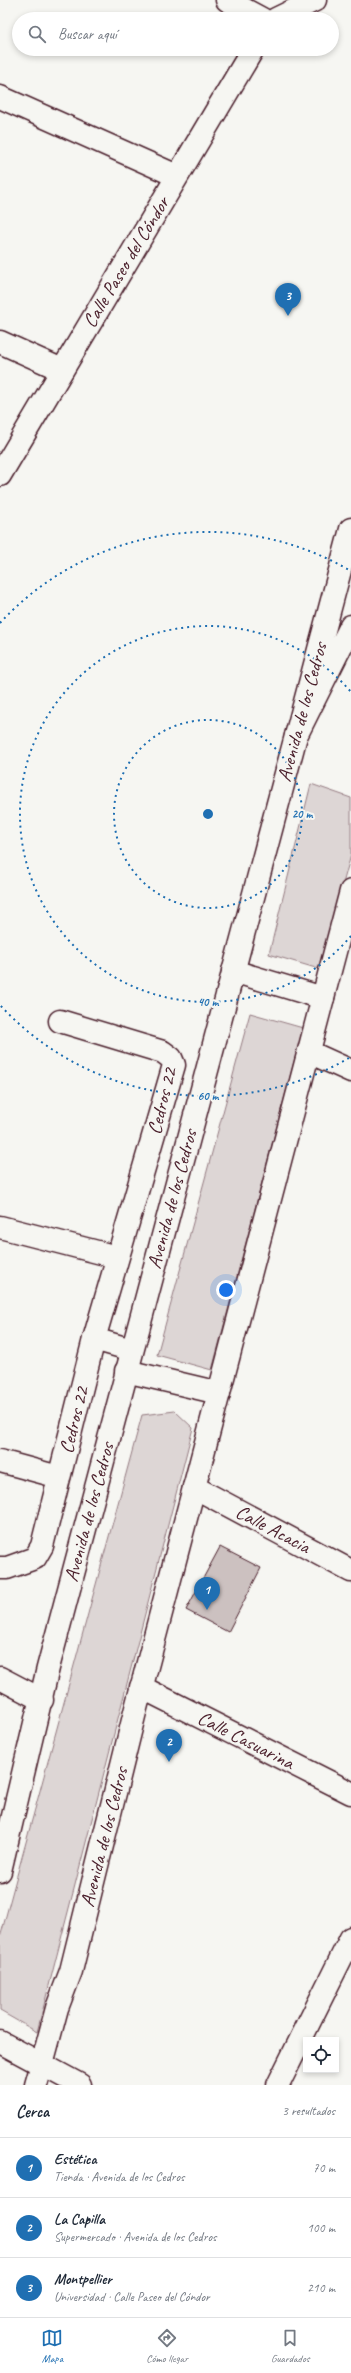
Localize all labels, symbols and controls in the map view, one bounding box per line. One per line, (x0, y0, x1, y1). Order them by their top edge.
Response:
search box (12, 12, 339, 56)
icon: search (26, 23, 48, 45)
text: Buscar aquí (58, 25, 117, 44)
street label: Calle Paseo del Cóndor (77, 190, 176, 332)
pin: 3 (275, 283, 301, 316)
street label: Avenida de los Cedros (271, 638, 333, 784)
text: 20 m (292, 806, 313, 822)
centre of rings (201, 807, 215, 821)
text: 40 m (198, 994, 219, 1010)
street label: Cedros 22 (142, 1063, 183, 1137)
text: 60 m (198, 1088, 220, 1104)
street label: Avenida de los Cedros (141, 1125, 203, 1271)
your location (216, 1280, 236, 1300)
street label: Cedros 22 (54, 1382, 95, 1456)
street label: Avenida de los Cedros (58, 1438, 120, 1584)
street label: Calle Acacia (231, 1499, 316, 1560)
pin: 1 (194, 1577, 220, 1610)
street label: Calle Casuarina (194, 1705, 300, 1776)
pin: 2 (156, 1729, 182, 1762)
street label: Avenida de los Cedros (75, 1763, 134, 1909)
map controls (303, 2037, 339, 2073)
button: locate (303, 2037, 339, 2073)
text: Cerca (16, 2101, 49, 2122)
text: 3 resultados (282, 2103, 335, 2119)
text: Estética (54, 2150, 97, 2169)
text: 1 (26, 2160, 32, 2176)
text: 70 m (313, 2160, 335, 2176)
text: Tienda · Avenida de los Cedros (54, 2169, 185, 2185)
text: La Capilla (54, 2210, 105, 2229)
text: 2 (26, 2220, 32, 2236)
text: 100 m (307, 2220, 335, 2236)
text: Supermercado · Avenida de los Cedros (54, 2229, 216, 2245)
text: Montpellier (54, 2270, 112, 2289)
text: 3 (26, 2280, 32, 2296)
text: 210 m (307, 2280, 335, 2296)
text: Universidad · Calle Paseo del Cóndor (54, 2289, 210, 2305)
tab: Mapa (41, 2327, 63, 2365)
tab: Cómo llegar (146, 2327, 188, 2365)
tab: Guardados (271, 2327, 310, 2365)

